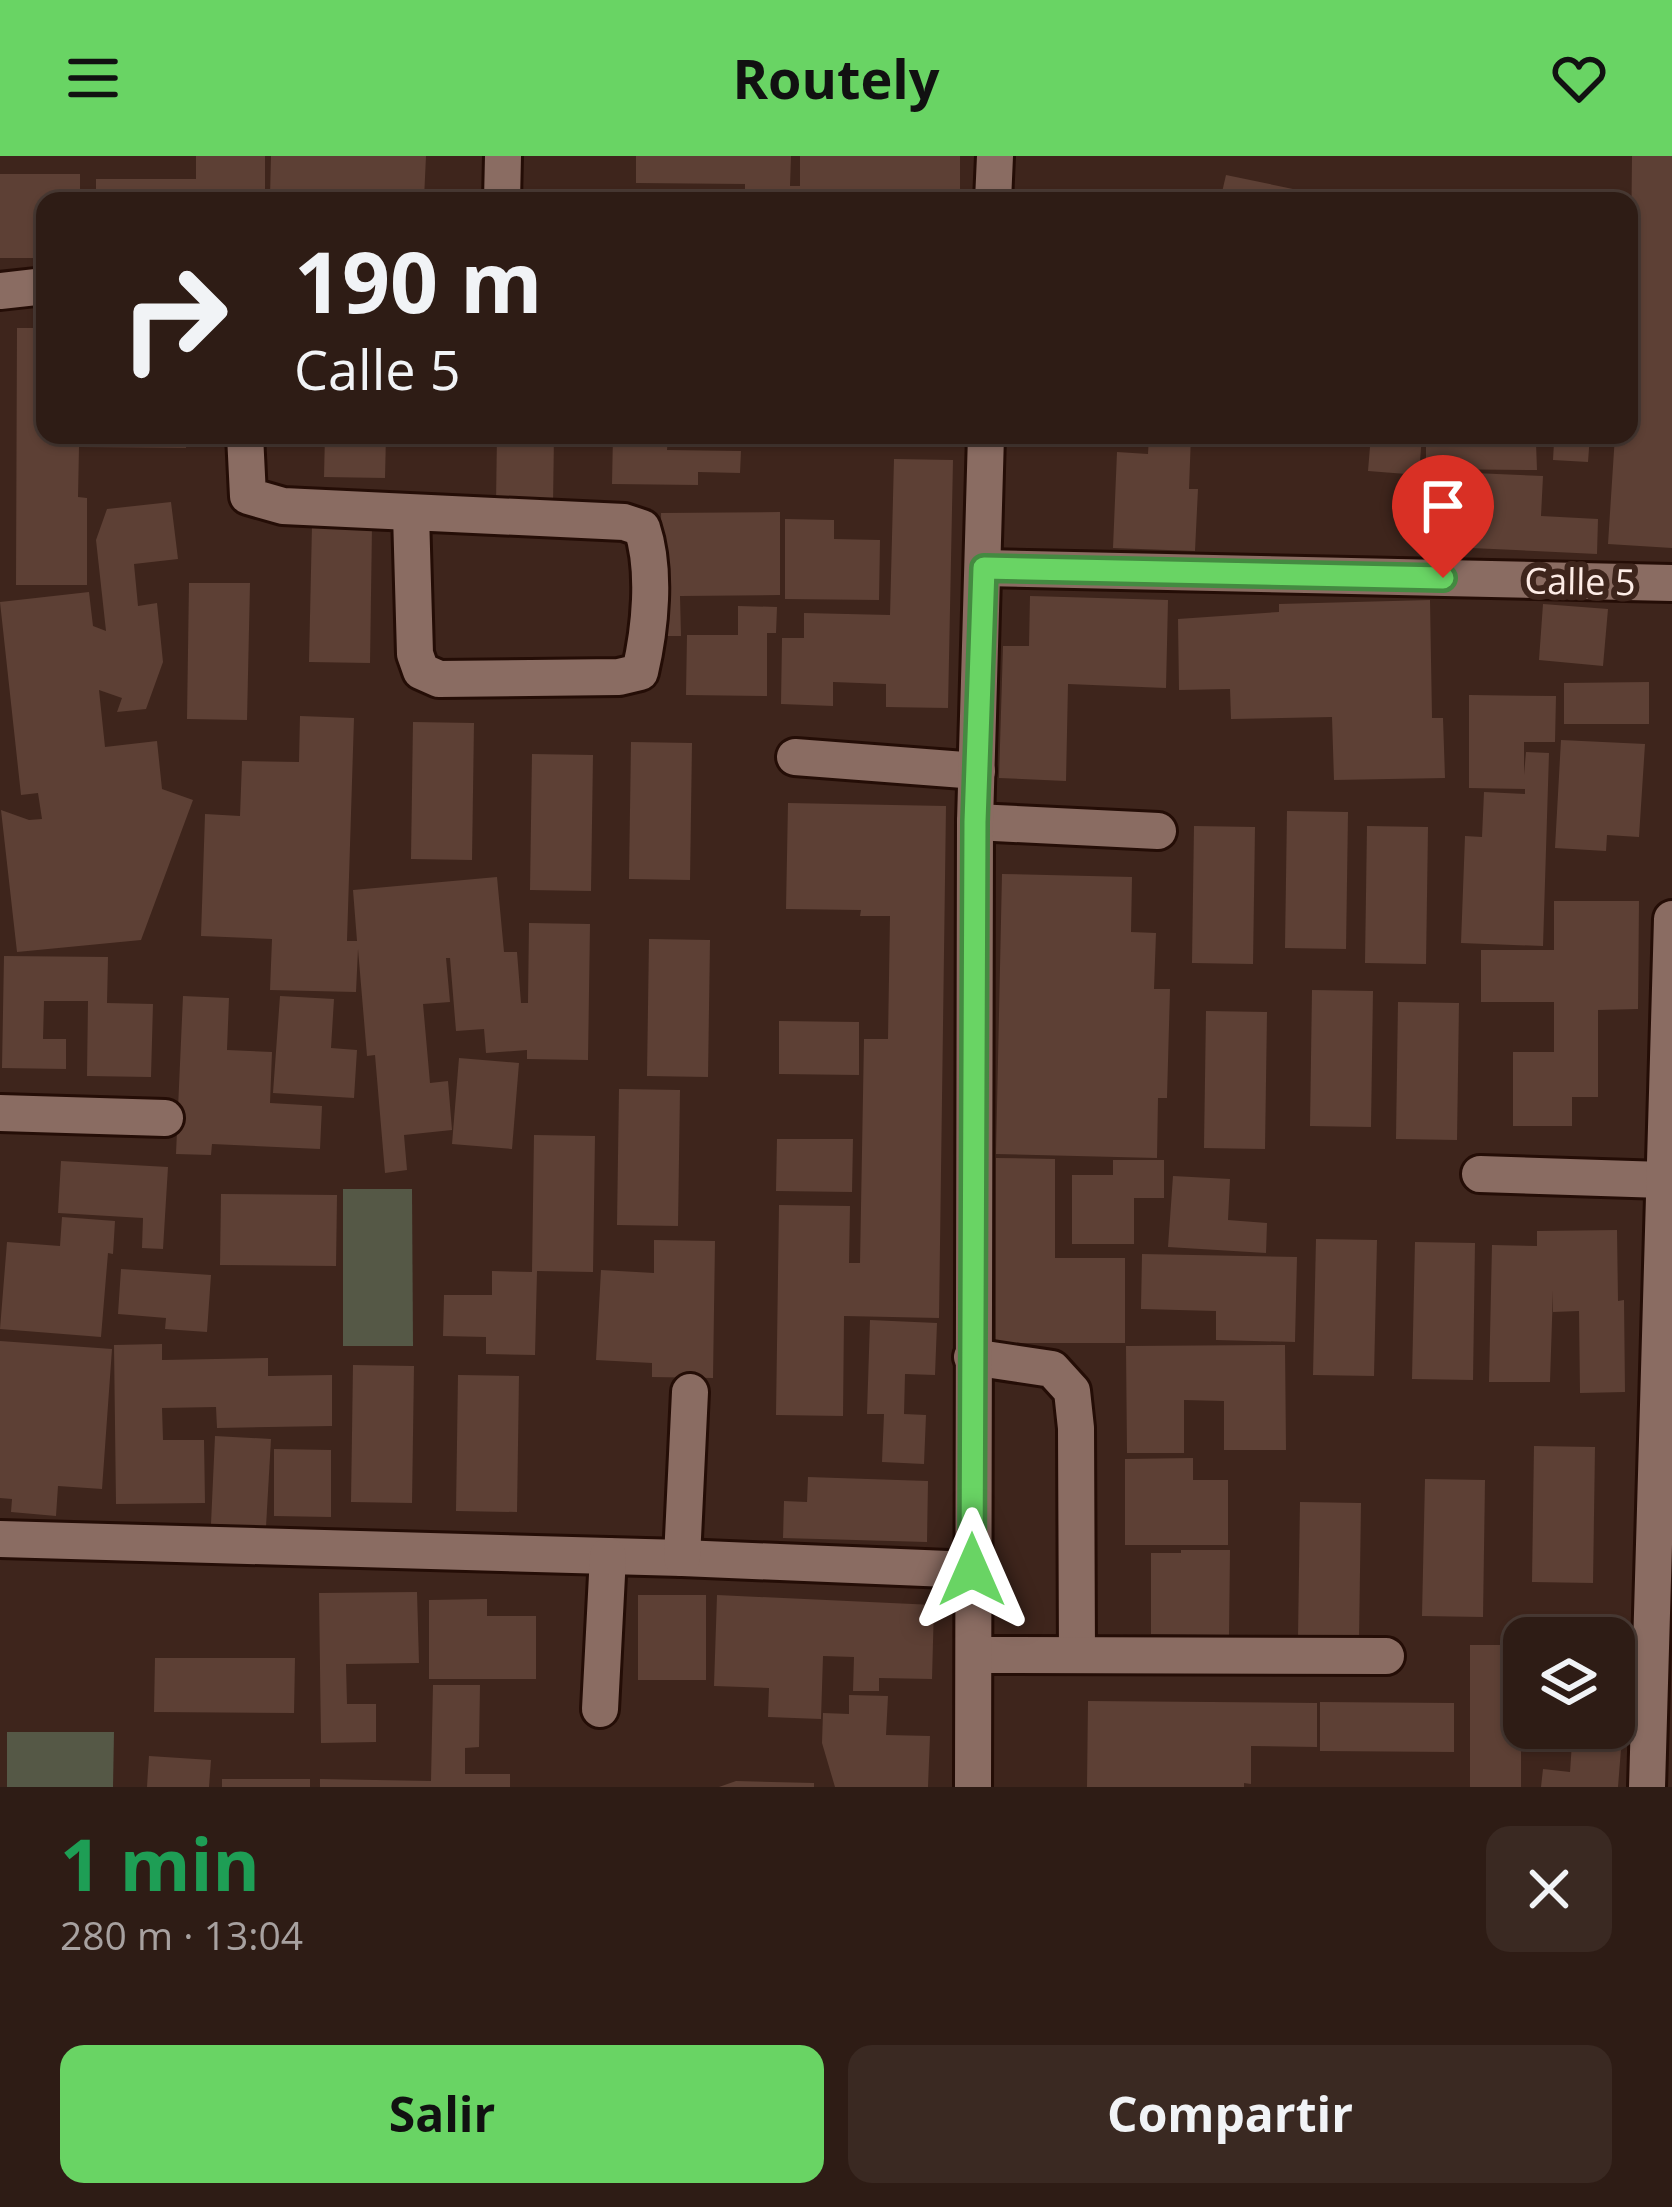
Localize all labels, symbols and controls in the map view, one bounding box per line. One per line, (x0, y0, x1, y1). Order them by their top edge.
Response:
text: Routely (732, 41, 940, 115)
icon: menu (60, 45, 126, 111)
icon: heart (1546, 45, 1612, 111)
text: 190 m (294, 223, 542, 338)
icon: right (96, 240, 252, 396)
text: Calle 5 (294, 332, 461, 406)
pin (1392, 455, 1494, 578)
icon: arrive (1410, 473, 1476, 539)
street label: Calle 5 (1524, 556, 1636, 606)
position arrow (909, 1507, 1035, 1633)
map controls (1503, 1617, 1635, 1749)
button: layers (1503, 1617, 1635, 1749)
text: 1 min (60, 1814, 260, 1912)
button: close (1486, 1826, 1612, 1952)
text: 280 m · 13:04 (60, 1908, 303, 1961)
button: Salir (60, 2045, 824, 2183)
button: Compartir (848, 2045, 1612, 2183)

